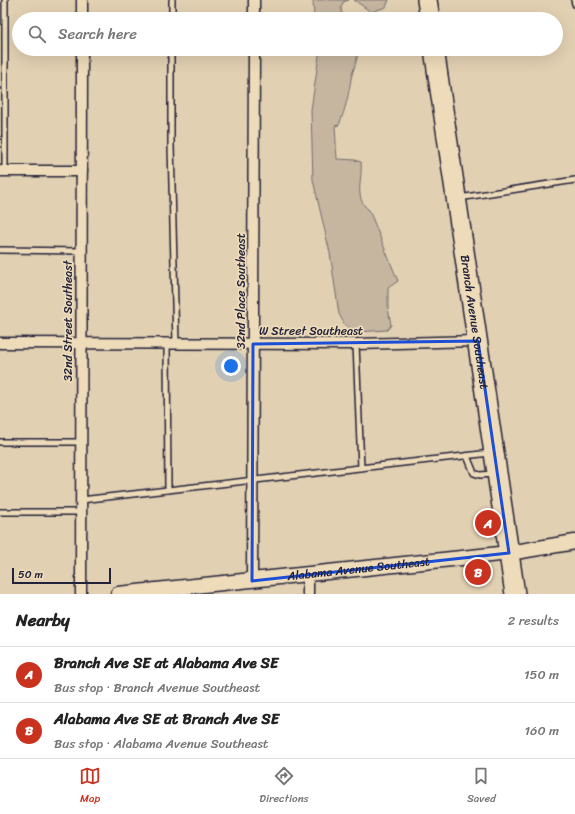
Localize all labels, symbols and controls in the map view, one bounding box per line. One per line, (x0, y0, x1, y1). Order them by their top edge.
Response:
search box (12, 12, 563, 56)
text: Search here (58, 21, 137, 47)
icon: search (26, 23, 48, 45)
street label: 32nd Place Southeast (230, 233, 252, 349)
street label: Branch Avenue Southeast (454, 253, 495, 391)
street label: 32nd Street Southeast (57, 259, 79, 382)
street label: W Street Southeast (259, 320, 363, 342)
your location (221, 356, 241, 376)
pin: A (475, 508, 501, 538)
street label: Alabama Avenue Southeast (285, 550, 431, 587)
pin: B (465, 557, 491, 587)
text: 50 m (18, 565, 43, 584)
scale bar (12, 566, 111, 585)
text: Nearby (16, 605, 70, 635)
text: 2 results (508, 609, 559, 632)
text: Branch Ave SE at Alabama Ave SE (54, 650, 278, 676)
text: A (25, 663, 33, 686)
text: 150 m (524, 663, 559, 686)
text: Bus stop · Branch Avenue Southeast (54, 676, 260, 699)
text: Alabama Ave SE at Branch Ave SE (54, 706, 279, 732)
text: B (25, 719, 33, 742)
text: 160 m (524, 719, 559, 742)
text: Bus stop · Alabama Avenue Southeast (54, 732, 269, 755)
tab: Map (79, 765, 101, 808)
tab: Directions (259, 765, 309, 808)
tab: Saved (467, 765, 496, 808)

